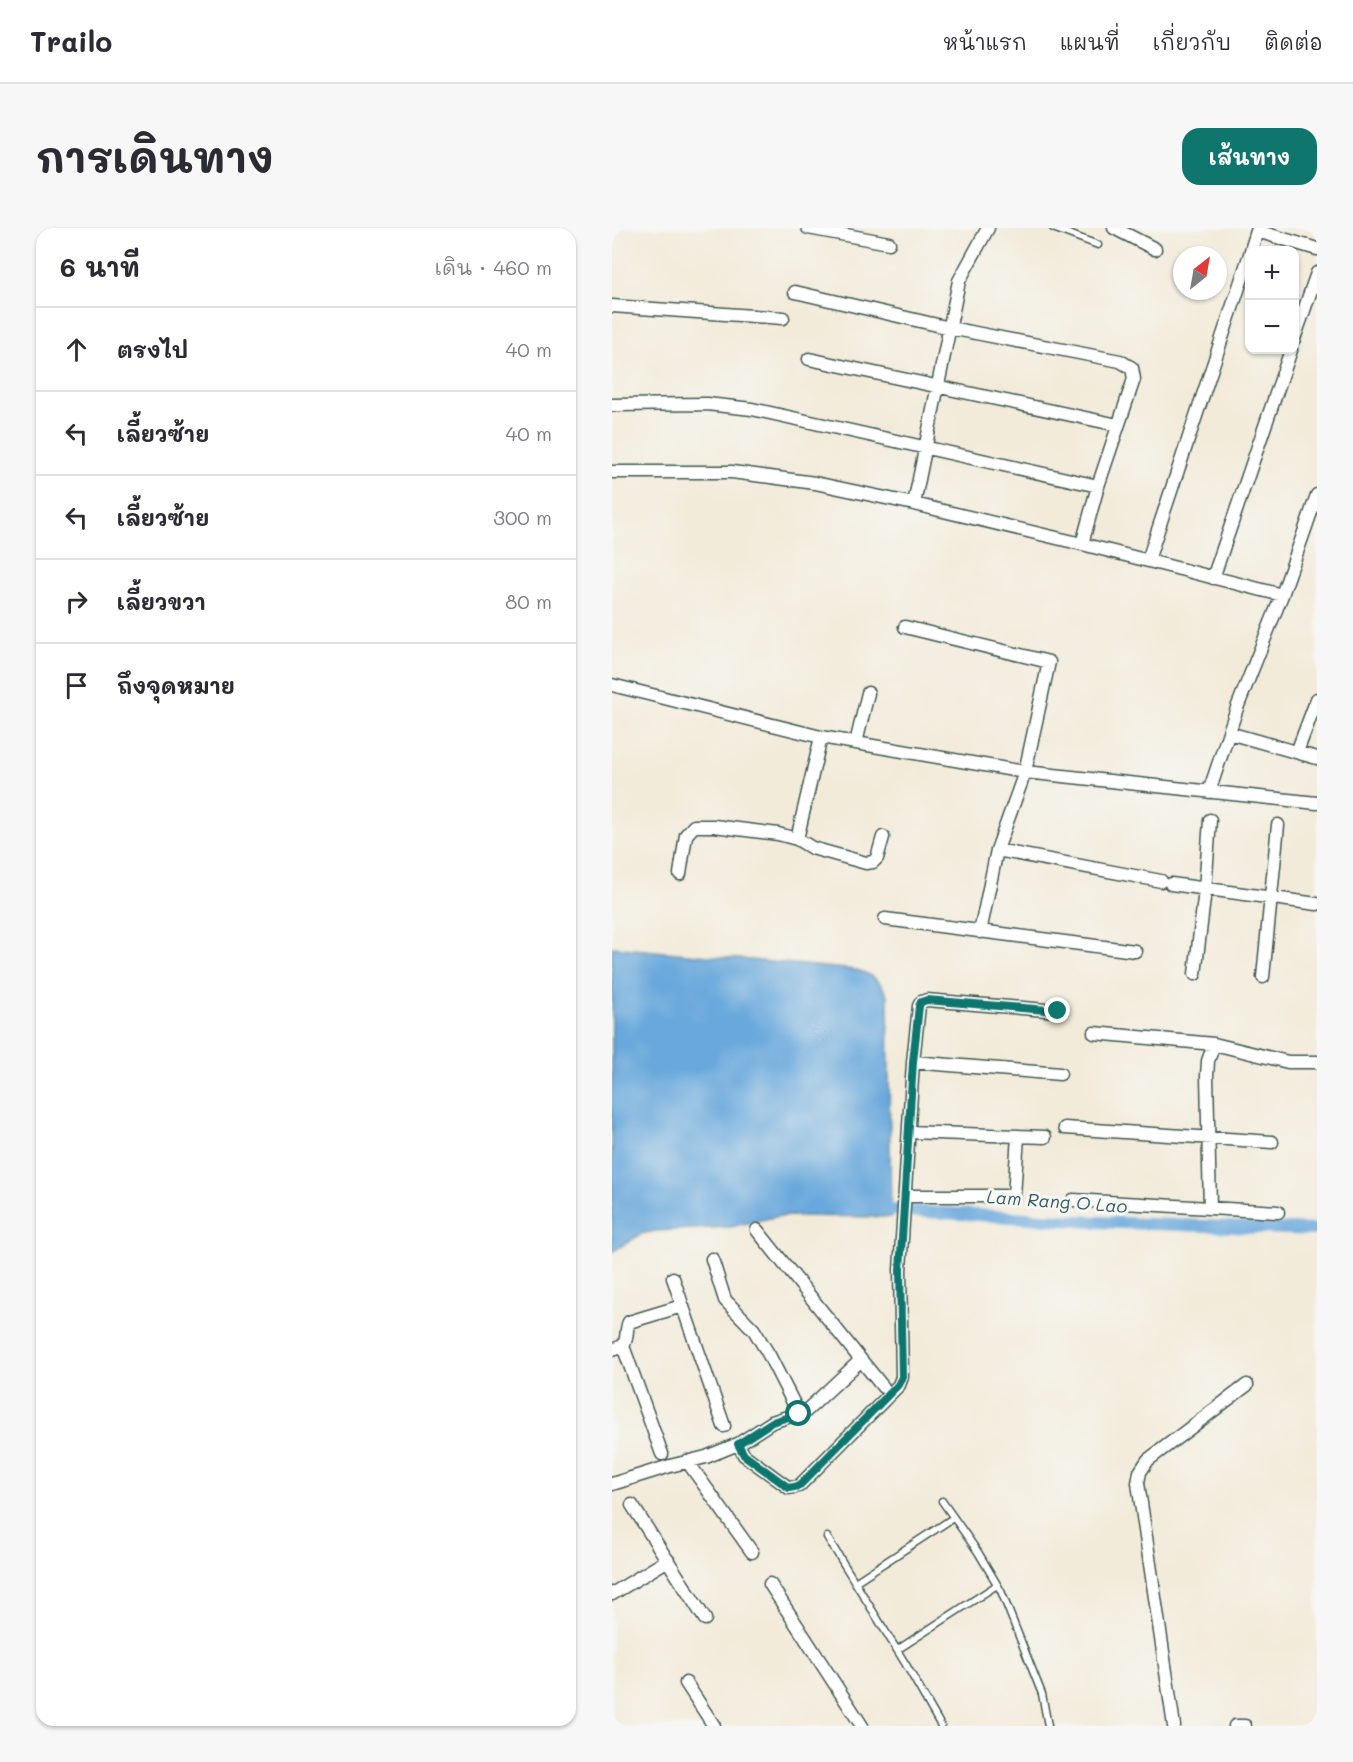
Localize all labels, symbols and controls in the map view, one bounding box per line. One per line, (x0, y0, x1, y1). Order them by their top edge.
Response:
text: Trailo (30, 23, 112, 59)
text: หน้าแรก (943, 28, 1027, 55)
text: แผนที่ (1060, 28, 1120, 55)
text: เกี่ยวกับ (1153, 28, 1231, 55)
text: ติดต่อ (1264, 28, 1323, 55)
button: เส้นทาง (1182, 128, 1317, 185)
text: การเดินทาง (36, 129, 274, 184)
north arrow (1173, 246, 1227, 300)
map controls (1245, 246, 1299, 354)
button: + (1245, 246, 1299, 300)
text: 6 นาที (60, 250, 140, 284)
text: เดิน · 460 m (435, 254, 552, 280)
button: − (1245, 300, 1299, 354)
icon: ahead (60, 333, 93, 366)
text: ตรงไป (117, 335, 188, 364)
text: 40 m (506, 336, 552, 362)
icon: left (60, 417, 93, 450)
text: เลี้ยวซ้าย (117, 419, 209, 448)
text: 40 m (506, 420, 552, 446)
icon: left (60, 501, 93, 534)
text: เลี้ยวซ้าย (117, 503, 209, 532)
text: 300 m (493, 504, 552, 530)
icon: right (60, 585, 93, 618)
text: เลี้ยวขวา (117, 587, 206, 616)
text: 80 m (505, 588, 552, 614)
icon: arrive (60, 669, 93, 702)
text: ถึงจุดหมาย (117, 671, 235, 700)
route end (1044, 997, 1070, 1023)
water label: Lam Rang O Lao (986, 1184, 1129, 1218)
route start (785, 1400, 811, 1426)

